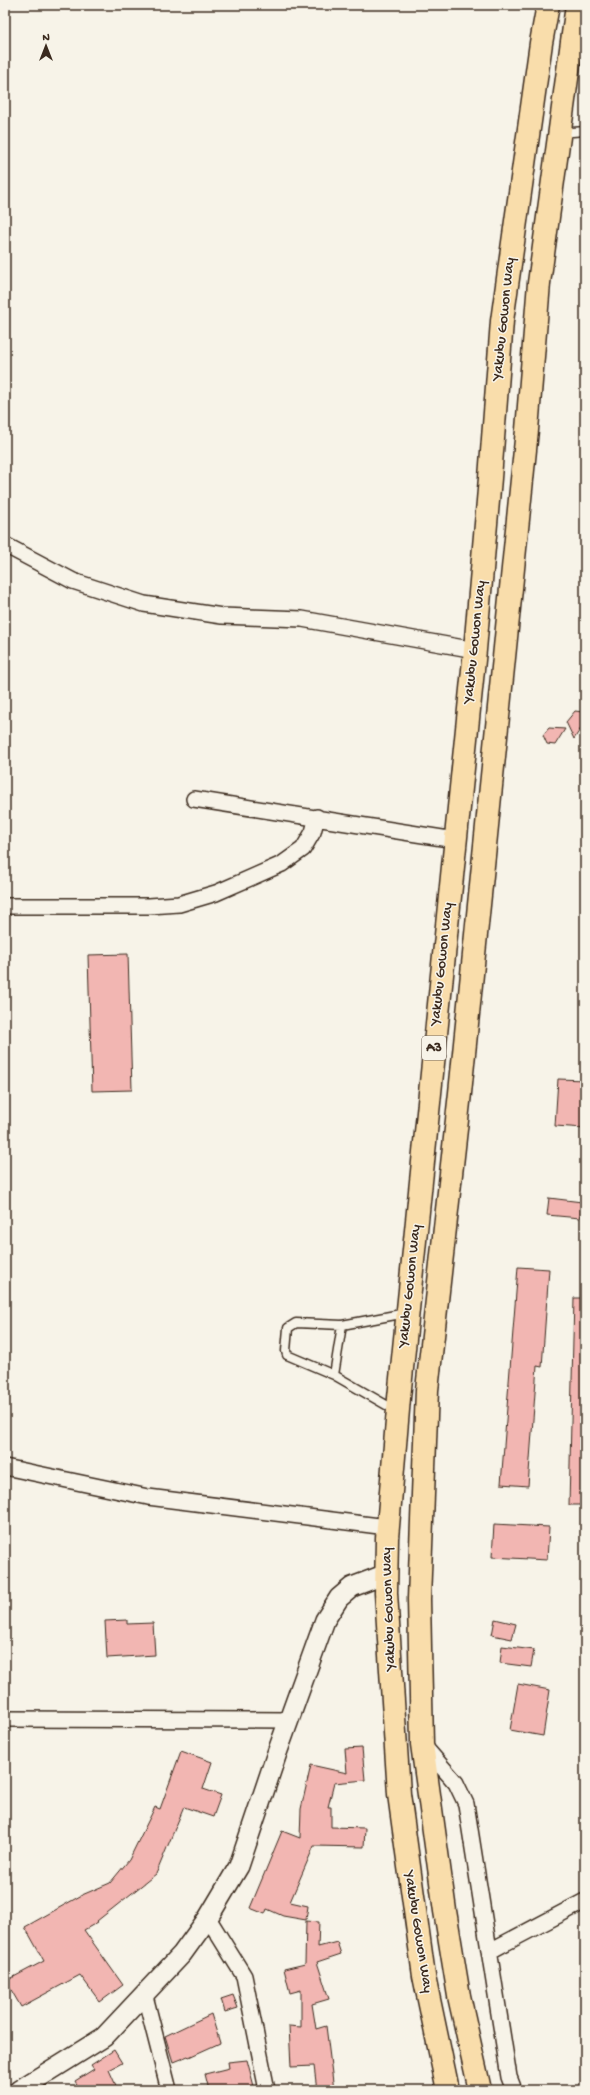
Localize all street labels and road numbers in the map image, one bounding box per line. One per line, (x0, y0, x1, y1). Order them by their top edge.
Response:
street label: Yakubu Gowon Way (488, 256, 519, 383)
street label: Yakubu Gowon Way (459, 579, 490, 706)
street label: Yakubu Gowon Way (426, 901, 457, 1028)
road number: A3 (422, 1036, 446, 1060)
street label: Yakubu Gowon Way (394, 1223, 425, 1350)
street label: Yakubu Gowon Way (378, 1546, 400, 1673)
street label: Yakubu Gowon Way (399, 1868, 437, 1995)

